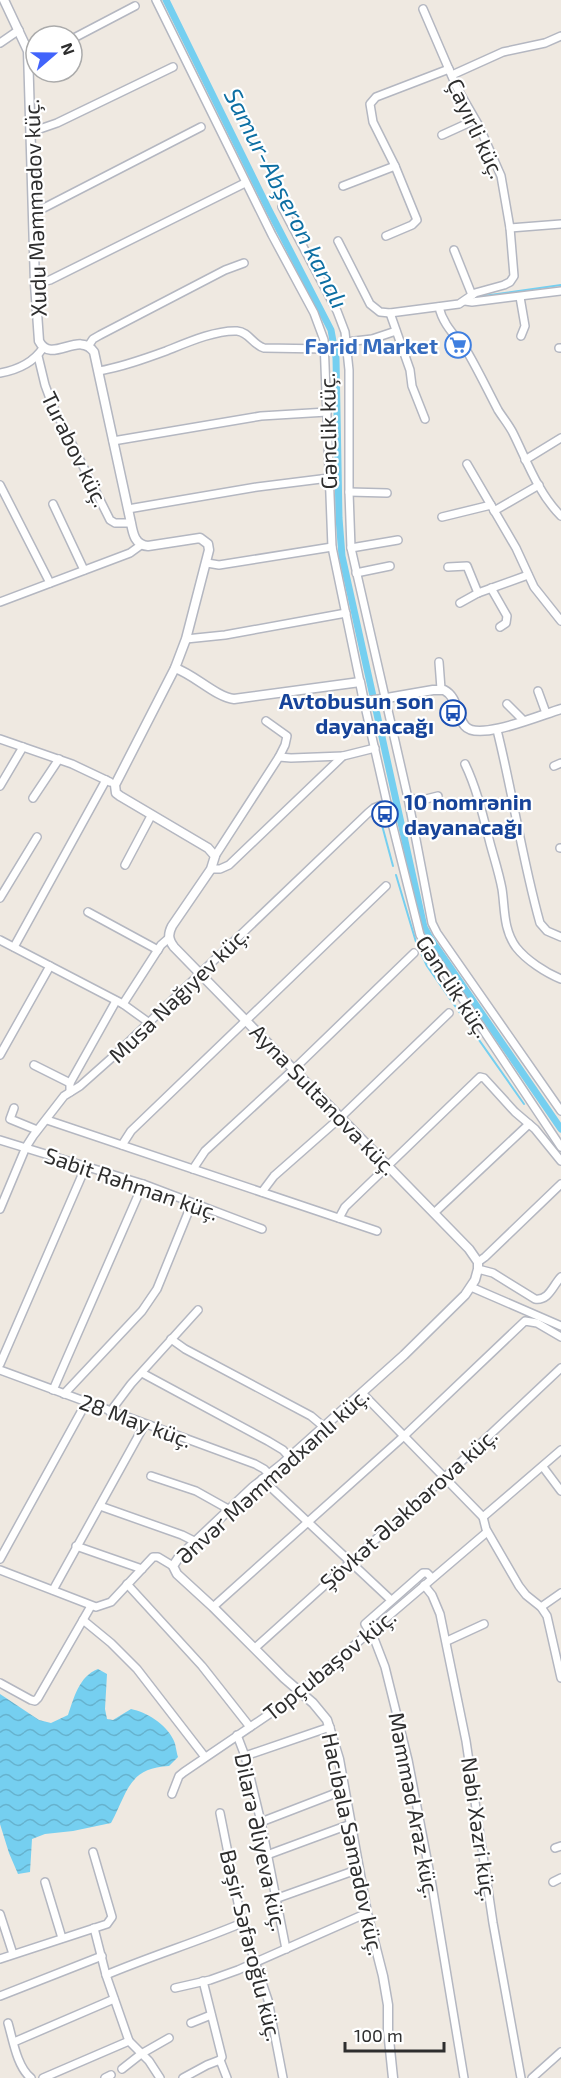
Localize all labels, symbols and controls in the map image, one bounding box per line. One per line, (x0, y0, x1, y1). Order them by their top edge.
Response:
north arrow (24, 24, 84, 84)
text: N (58, 40, 79, 57)
street label: Çayırli küç. (441, 74, 511, 183)
water label: Samur-Abşeron kanalı (218, 83, 355, 313)
street label: Xudu Məmmədov küç. (17, 99, 53, 317)
supermarket icon: Fərid Market (443, 330, 473, 360)
place label: Fərid Market (305, 332, 438, 358)
street label: Gənclik küç. (313, 372, 343, 490)
street label: Turabov küç. (35, 387, 115, 512)
place label: Avtobusun son dayanacağı (279, 687, 434, 739)
bus stop icon: Avtobusun son dayanacağı (438, 698, 468, 728)
place label: 10 nomrənin dayanacağı (404, 788, 532, 840)
bus stop icon: 10 nomrənin dayanacağı (370, 799, 400, 829)
street label: Musa Nağıyev küç. (103, 921, 255, 1069)
street label: Gənclik küç. (410, 930, 497, 1043)
street label: Ayna Sultanova küç. (244, 1018, 403, 1181)
street label: Sabit Rəhman küç. (41, 1141, 222, 1227)
street label: Ənvər Məmmədxanlı küç. (170, 1382, 375, 1570)
street label: 28 May küç. (76, 1388, 196, 1454)
street label: Şövkət Ələkbərova küç. (314, 1422, 503, 1596)
street label: Topçubaşov küç. (258, 1603, 402, 1727)
street label: Məmməd Araz küç. (382, 1710, 446, 1900)
street label: Hacıbala Səmədov küç. (316, 1730, 390, 1958)
street label: Dilarə Əliyeva küç. (228, 1751, 294, 1934)
street label: Nəbi Xəzri küç. (455, 1755, 503, 1903)
street label: Bəşir Səfəroğlu küç. (214, 1847, 288, 2044)
scale bar (345, 2015, 444, 2053)
text: 100 m (354, 2024, 403, 2046)

